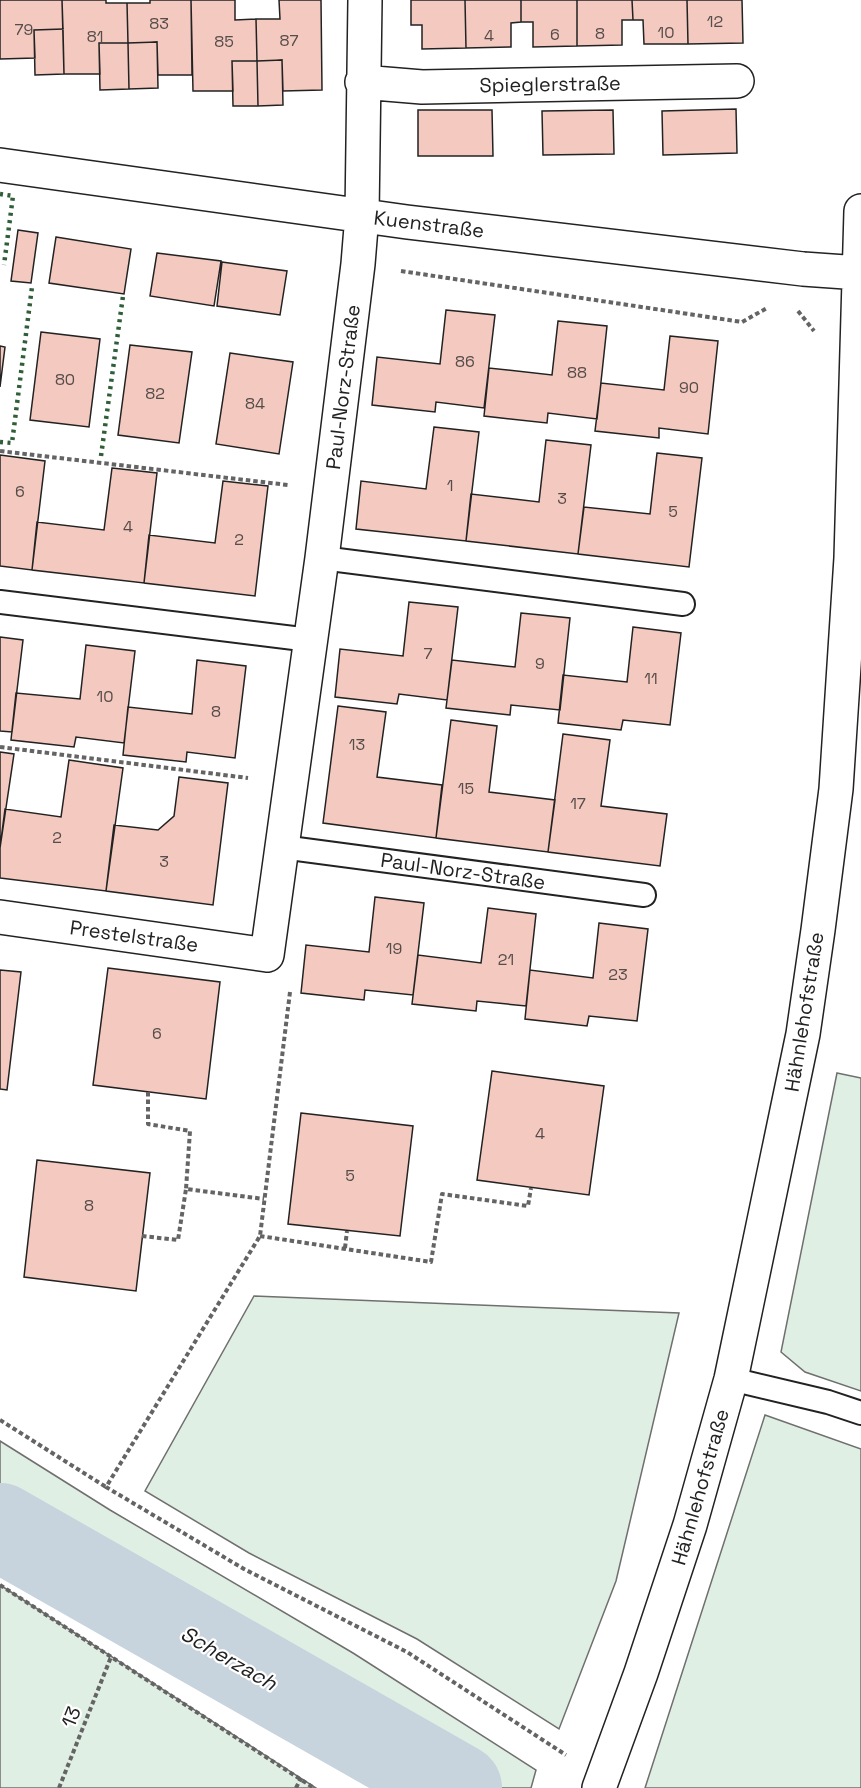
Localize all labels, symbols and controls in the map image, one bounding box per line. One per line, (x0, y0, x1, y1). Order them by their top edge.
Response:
house number: 12 (707, 11, 723, 32)
house number: 83 (149, 13, 169, 34)
house number: 79 (15, 19, 33, 40)
house number: 10 (658, 22, 674, 43)
house number: 8 (595, 23, 605, 44)
house number: 6 (550, 24, 560, 45)
house number: 4 (484, 25, 494, 46)
house number: 81 (87, 26, 103, 47)
house number: 87 (280, 30, 298, 51)
house number: 85 (214, 31, 234, 52)
street label: Spieglerstraße (479, 70, 621, 98)
street label: Kuenstraße (372, 204, 486, 244)
street label: Paul-Norz-Straße (320, 303, 366, 471)
house number: 86 (455, 351, 475, 372)
house number: 88 (567, 362, 587, 383)
house number: 80 (55, 369, 75, 390)
house number: 90 (679, 377, 699, 398)
house number: 82 (145, 383, 165, 404)
house number: 84 (245, 393, 265, 414)
house number: 1 (447, 475, 453, 496)
house number: 6 (15, 481, 25, 502)
house number: 3 (557, 488, 567, 509)
house number: 5 (668, 501, 678, 522)
house number: 4 (123, 516, 133, 537)
house number: 2 (234, 529, 244, 550)
house number: 7 (423, 643, 433, 664)
house number: 9 (535, 653, 545, 674)
house number: 11 (644, 668, 658, 689)
house number: 10 (97, 686, 113, 707)
house number: 8 (211, 701, 221, 722)
house number: 13 (349, 734, 365, 755)
house number: 15 (458, 778, 474, 799)
house number: 17 (570, 793, 586, 814)
house number: 2 (52, 827, 62, 848)
street label: Paul-Norz-Straße (379, 847, 547, 895)
house number: 3 (159, 851, 169, 872)
street label: Prestelstraße (68, 914, 200, 958)
street label: Hähnlehofstraße (779, 930, 829, 1094)
house number: 19 (386, 938, 402, 959)
house number: 21 (498, 949, 514, 970)
house number: 23 (608, 964, 628, 985)
house number: 6 (152, 1023, 162, 1044)
house number: 4 (535, 1123, 545, 1144)
house number: 5 (345, 1165, 355, 1186)
house number: 8 (84, 1195, 94, 1216)
street label: Hähnlehofstraße (665, 1406, 735, 1568)
water label: Scherzach (176, 1620, 283, 1697)
street label: 13 (55, 1703, 87, 1731)

